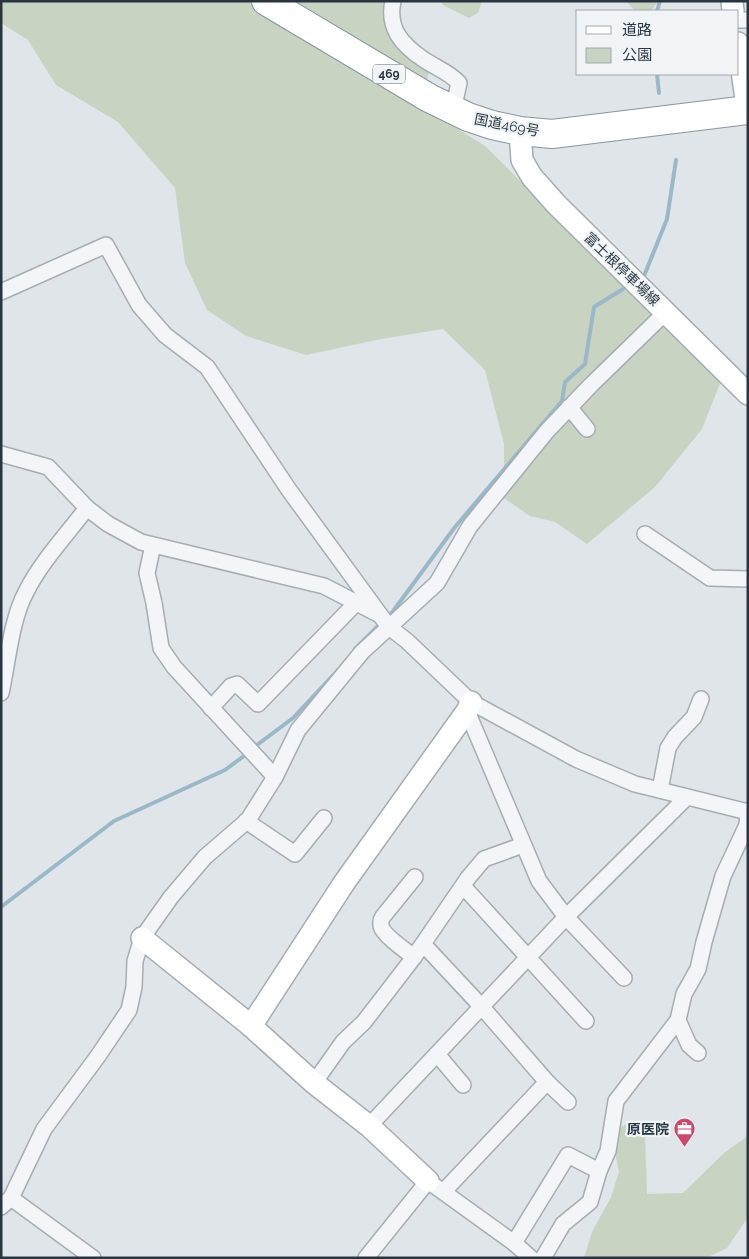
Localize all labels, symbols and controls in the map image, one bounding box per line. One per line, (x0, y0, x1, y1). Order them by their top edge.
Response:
legend (576, 10, 739, 75)
text: 道路 (622, 21, 652, 39)
text: 公園 (622, 46, 652, 64)
road number: 469 (373, 64, 405, 84)
street label: 国道469号 (473, 111, 541, 139)
street label: 富士根停車場線 (581, 229, 663, 309)
office icon: 原医院 (673, 1117, 697, 1148)
place label: 原医院 (627, 1121, 669, 1137)

